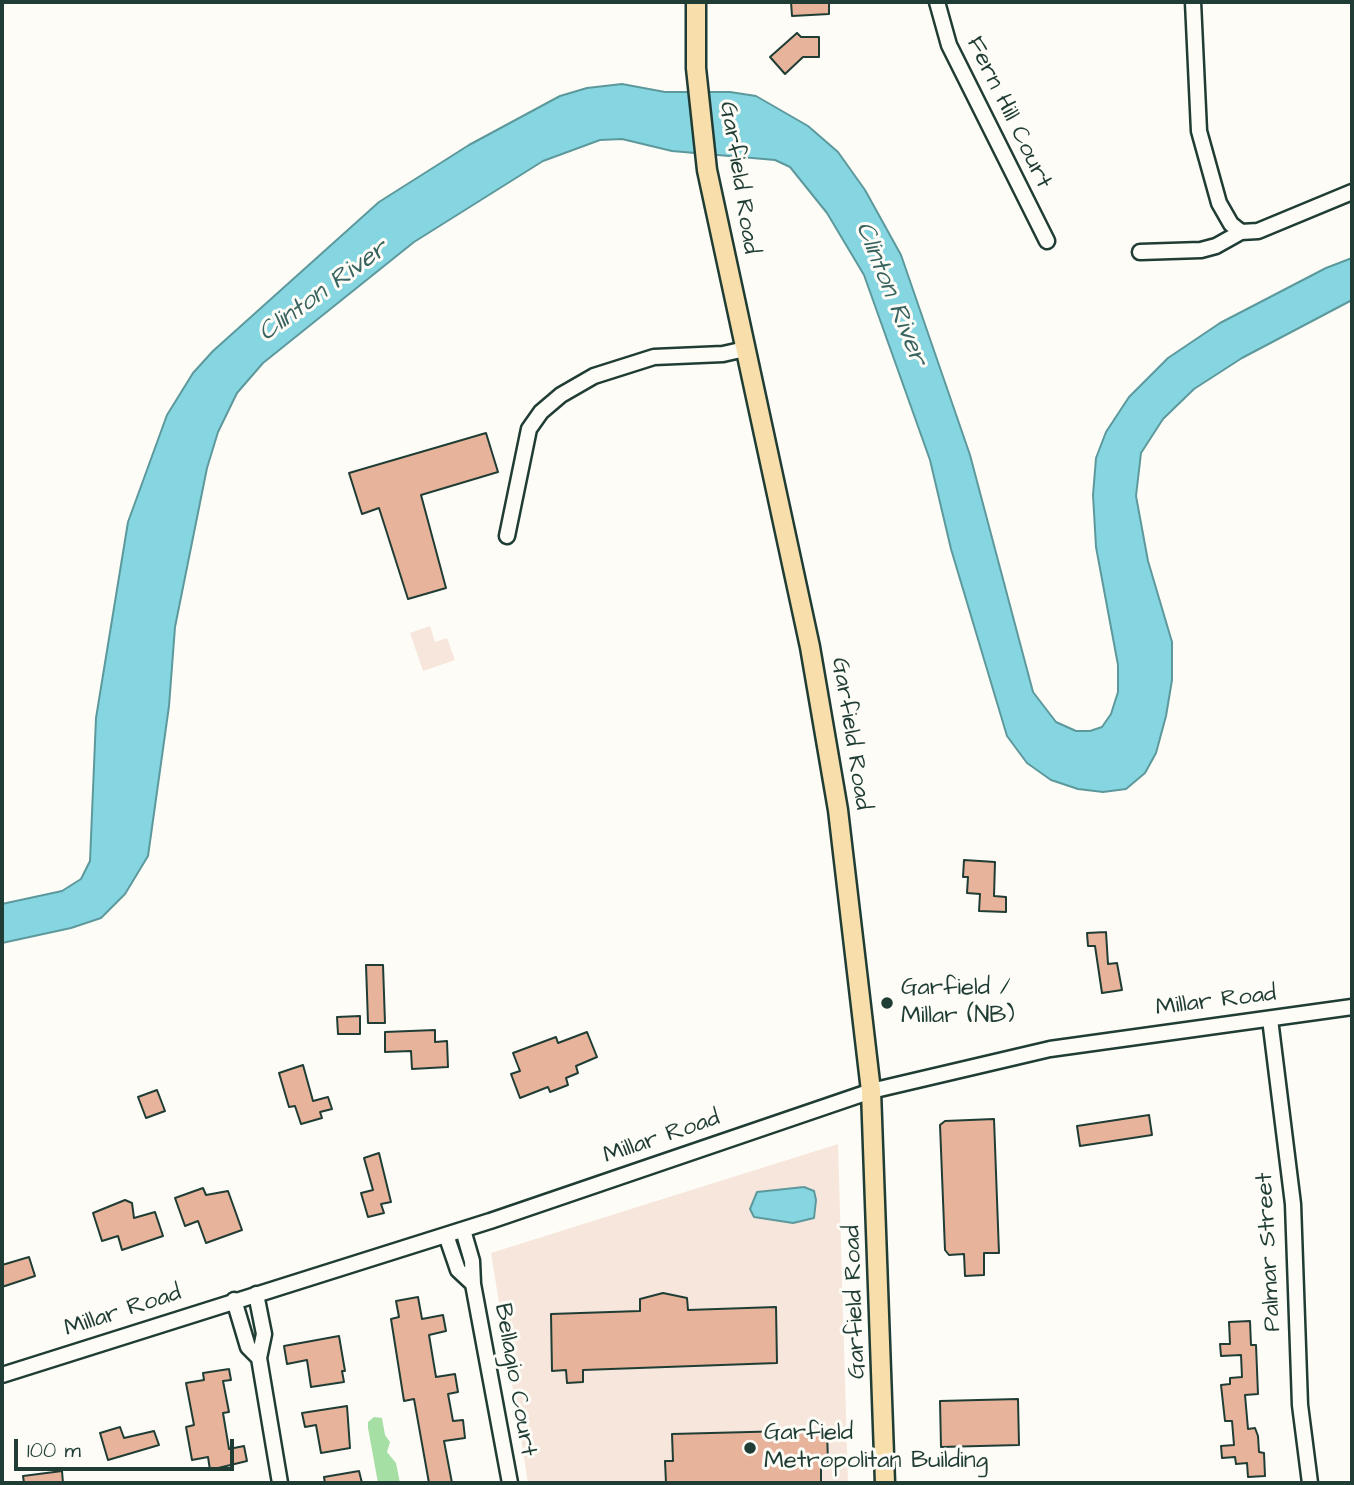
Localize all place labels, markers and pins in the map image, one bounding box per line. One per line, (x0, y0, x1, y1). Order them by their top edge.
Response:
place label: Garfield / Millar (NB) (901, 975, 1015, 1031)
marker: Garfield / Millar (NB) (879, 995, 895, 1011)
place label: Garfield Metropolitan Building (764, 1420, 988, 1476)
marker: Garfield Metropolitan Building (742, 1440, 758, 1456)

